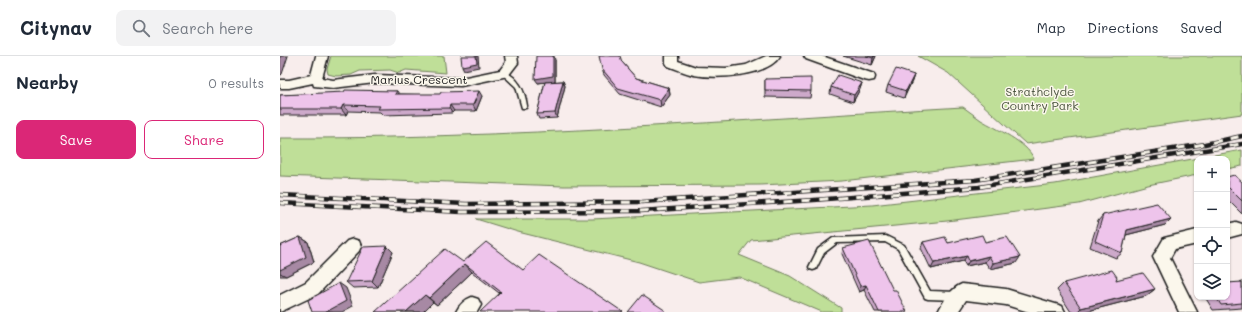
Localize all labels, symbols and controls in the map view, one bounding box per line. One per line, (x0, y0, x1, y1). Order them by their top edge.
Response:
search box (116, 10, 396, 46)
text: Citynav (20, 15, 92, 40)
icon: search (130, 17, 152, 39)
text: Search here (162, 18, 253, 38)
text: Map (1037, 18, 1065, 37)
text: Directions (1087, 18, 1158, 37)
text: Saved (1180, 18, 1222, 37)
text: Nearby (16, 71, 78, 93)
street label: Marius Crescent (370, 71, 468, 87)
text: 0 results (209, 74, 264, 91)
park label: Strathclyde Country Park (1001, 83, 1079, 113)
button: Save (16, 120, 136, 159)
button: Share (144, 120, 264, 159)
map controls (1194, 156, 1230, 300)
button: + (1194, 156, 1230, 192)
button: − (1194, 192, 1230, 228)
button: locate (1194, 228, 1230, 264)
button: layers (1194, 264, 1230, 300)

